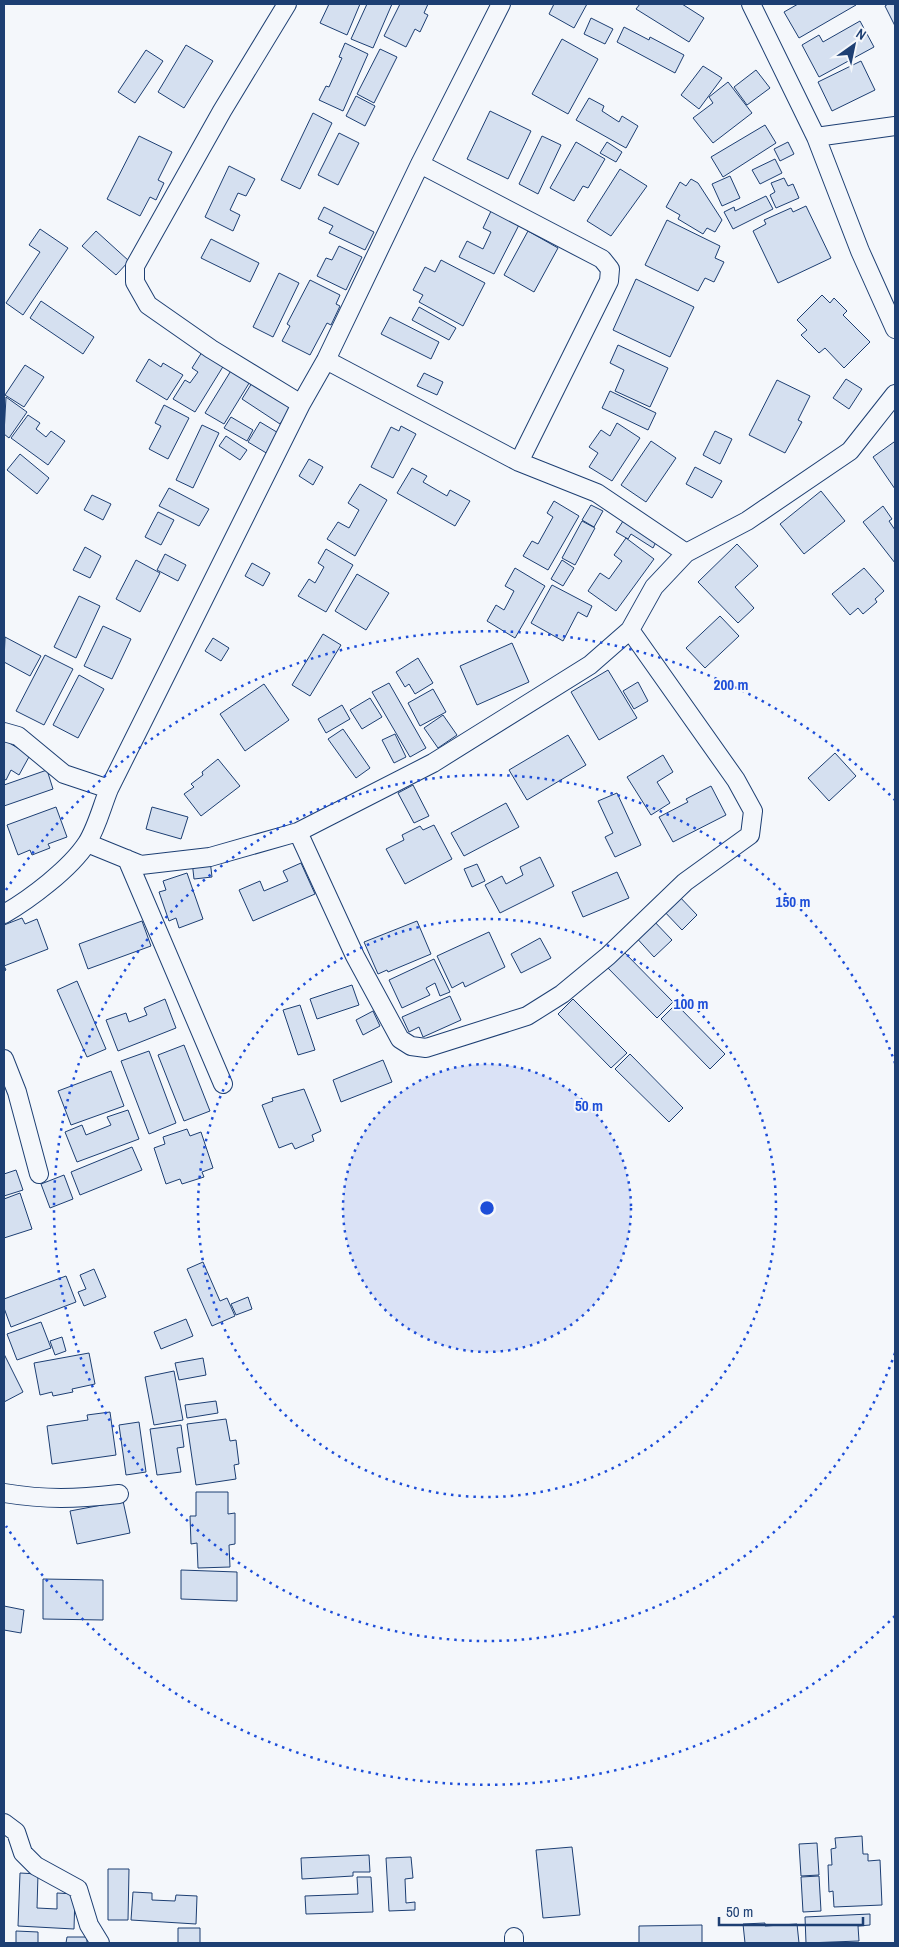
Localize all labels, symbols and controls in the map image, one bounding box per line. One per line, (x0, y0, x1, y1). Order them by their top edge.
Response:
north arrow (829, 20, 879, 70)
text: N (853, 24, 869, 44)
text: 200 m (714, 674, 748, 695)
text: 150 m (776, 891, 810, 912)
text: 100 m (674, 993, 708, 1014)
text: 50 m (575, 1095, 603, 1116)
centre of rings (478, 1199, 496, 1217)
scale bar (719, 1894, 863, 1926)
text: 50 m (726, 1901, 753, 1922)

